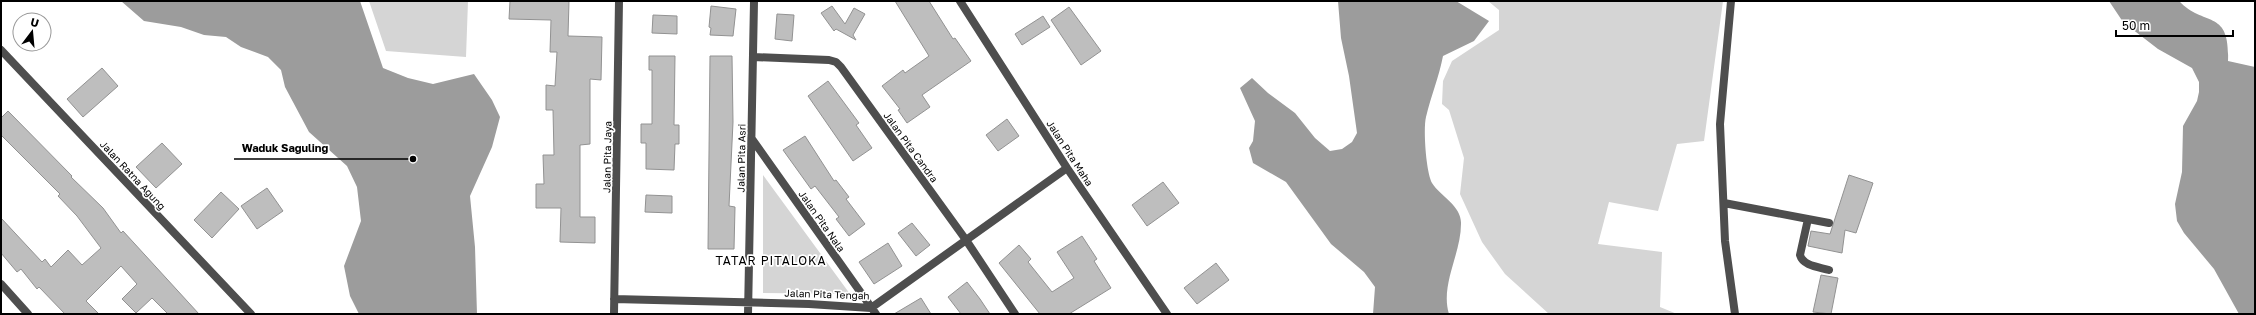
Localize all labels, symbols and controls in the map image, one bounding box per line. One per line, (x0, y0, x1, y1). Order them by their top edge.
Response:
north arrow (12, 12, 52, 52)
scale bar (2116, 12, 2233, 38)
text: U (29, 15, 41, 29)
text: 50 m (2122, 18, 2150, 33)
street label: Jalan Pita Candra (881, 109, 941, 185)
street label: Jalan Pita Maha (1044, 118, 1096, 188)
street label: Jalan Pita Jaya (600, 121, 614, 193)
street label: Jalan Pita Asri (734, 124, 748, 192)
callout: Waduk Saguling (234, 136, 336, 159)
street label: Jalan Ratna Agung (98, 138, 168, 212)
text: Waduk Saguling (242, 141, 328, 154)
street label: Jalan Pita Nala (796, 188, 848, 254)
district label: TATAR PITALOKA (715, 253, 827, 268)
street label: Jalan Pita Tengah (784, 287, 870, 301)

